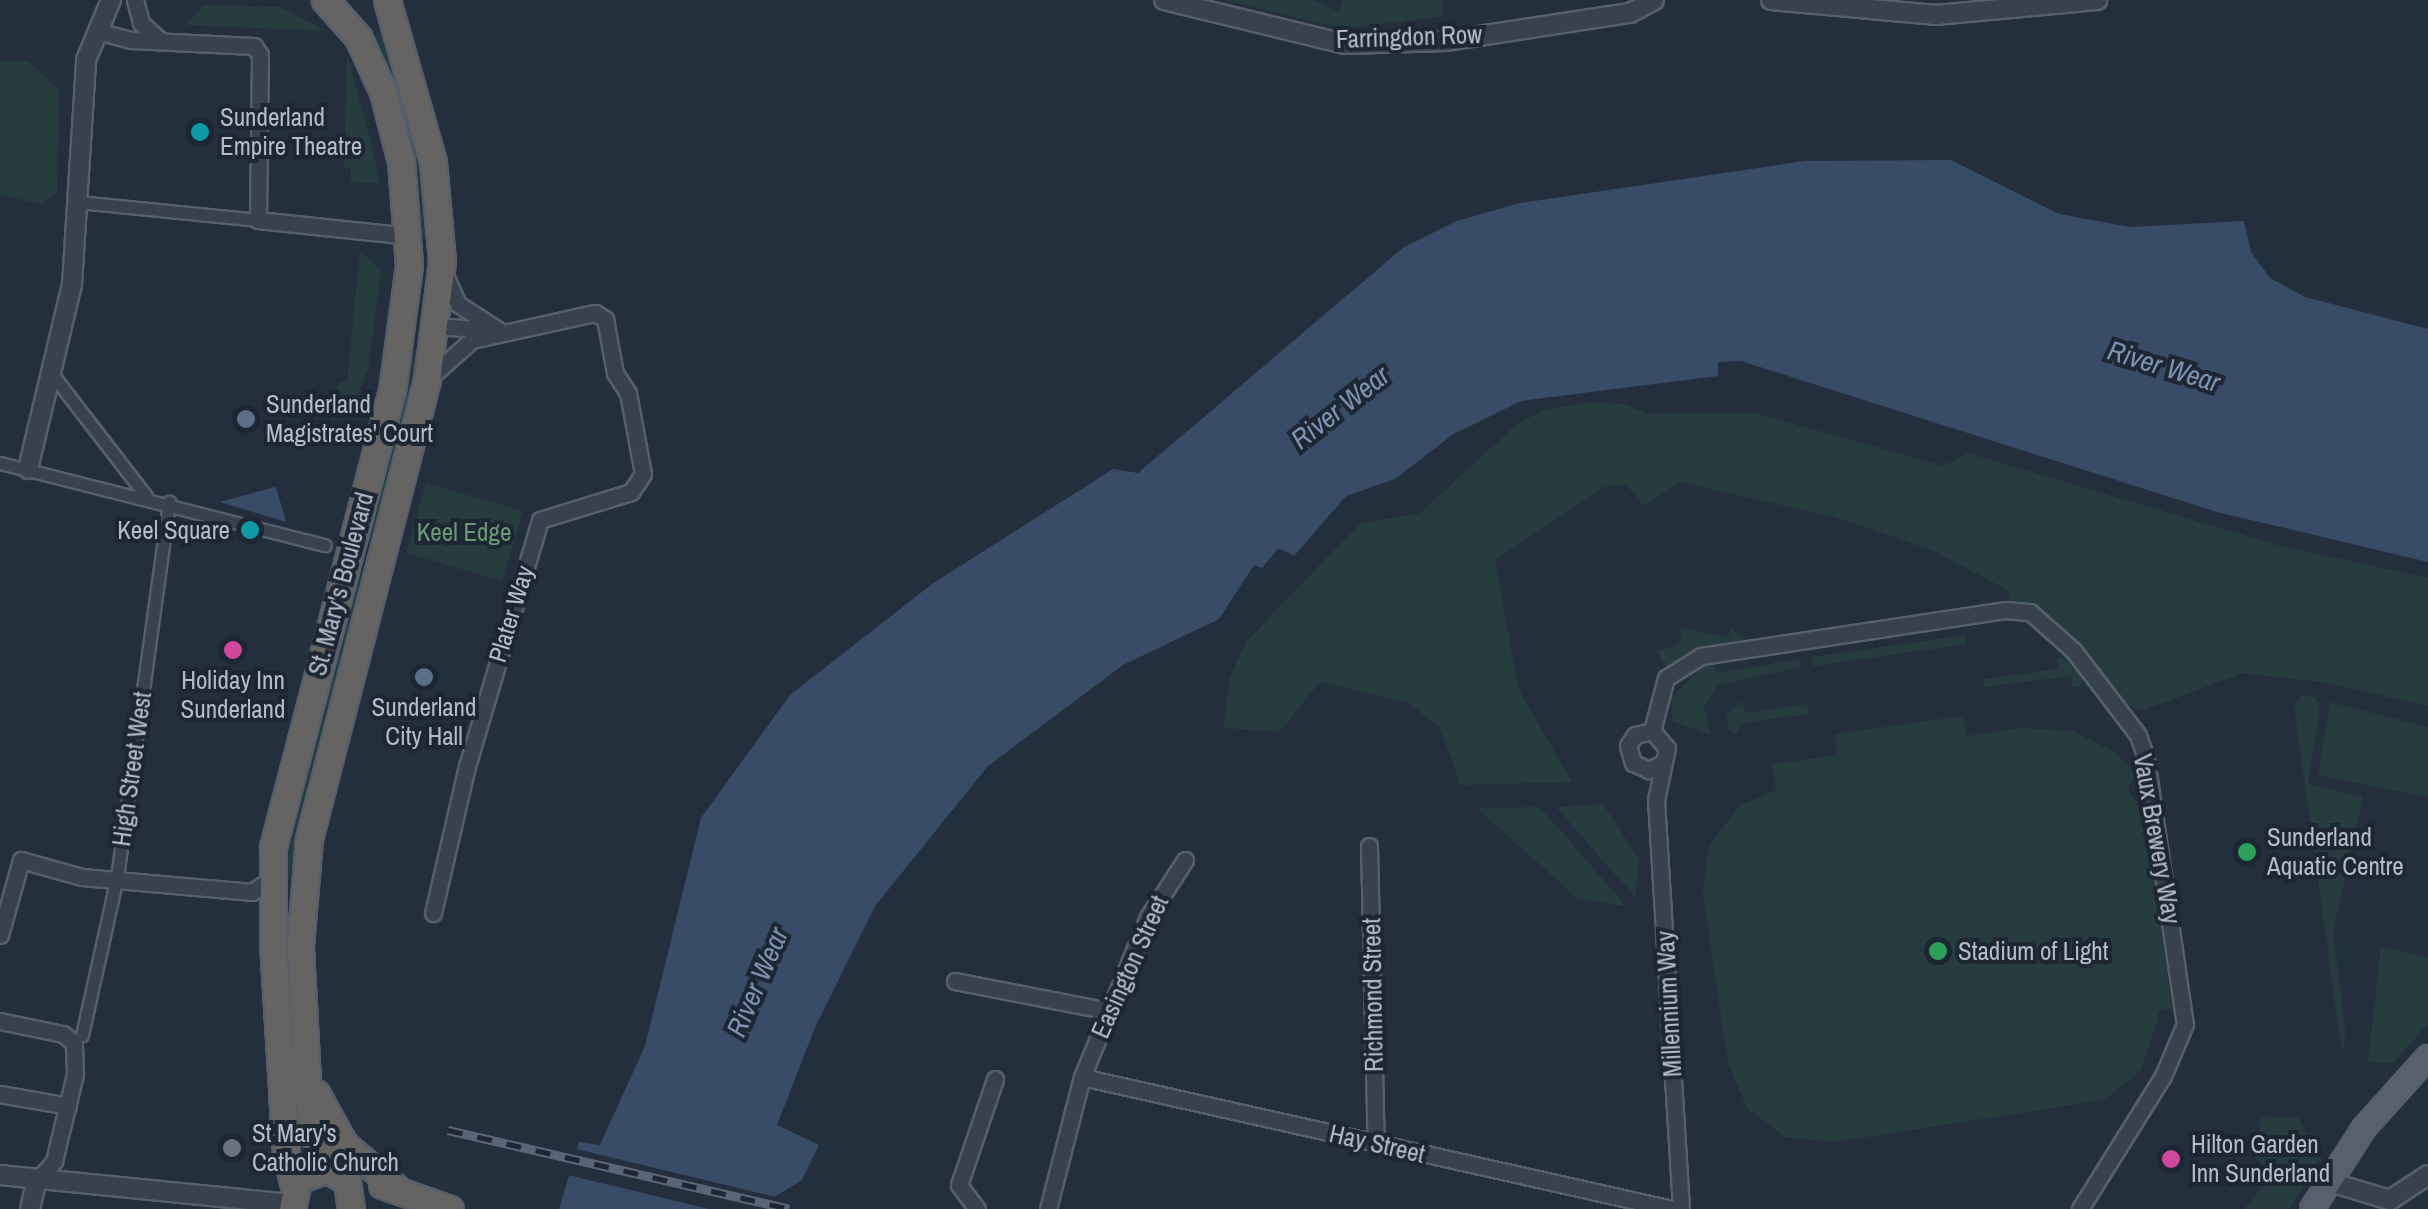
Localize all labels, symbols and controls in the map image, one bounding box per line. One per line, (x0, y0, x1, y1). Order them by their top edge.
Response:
street label: Farringdon Row (1336, 19, 1482, 55)
place label: Sunderland Empire Theatre (220, 103, 362, 162)
marker: Sunderland Empire Theatre (189, 121, 211, 143)
water label: River Wear (2104, 333, 2224, 399)
water label: River Wear (1284, 358, 1396, 456)
place label: Sunderland Magistrates' Court (266, 390, 433, 449)
marker: Sunderland Magistrates' Court (235, 408, 257, 430)
street label: St. Mary's Boulevard (302, 489, 380, 679)
place label: Keel Square (117, 515, 230, 545)
park label: Keel Edge (417, 517, 511, 547)
marker: Keel Square (239, 519, 261, 541)
street label: Plater Way (482, 562, 540, 666)
marker: Holiday Inn Sunderland (222, 639, 244, 661)
place label: Holiday Inn Sunderland (181, 666, 285, 725)
marker: Sunderland City Hall (413, 666, 435, 688)
street label: High Street West (106, 690, 158, 848)
place label: Sunderland City Hall (372, 693, 476, 752)
street label: Vaux Brewery Way (2127, 752, 2187, 926)
place label: Sunderland Aquatic Centre (2267, 823, 2404, 882)
marker: Sunderland Aquatic Centre (2236, 841, 2258, 863)
street label: Easington Street (1085, 891, 1175, 1043)
street label: Richmond Street (1357, 918, 1389, 1072)
water label: River Wear (719, 922, 795, 1042)
street label: Millennium Way (1650, 930, 1688, 1078)
place label: Stadium of Light (1958, 936, 2108, 966)
marker: Stadium of Light (1927, 940, 1949, 962)
street label: Hay Street (1326, 1118, 1428, 1170)
place label: St Mary's Catholic Church (252, 1119, 399, 1178)
place label: Hilton Garden Inn Sunderland (2191, 1130, 2330, 1189)
marker: St Mary's Catholic Church (221, 1137, 243, 1159)
marker: Hilton Garden Inn Sunderland (2160, 1148, 2182, 1170)

